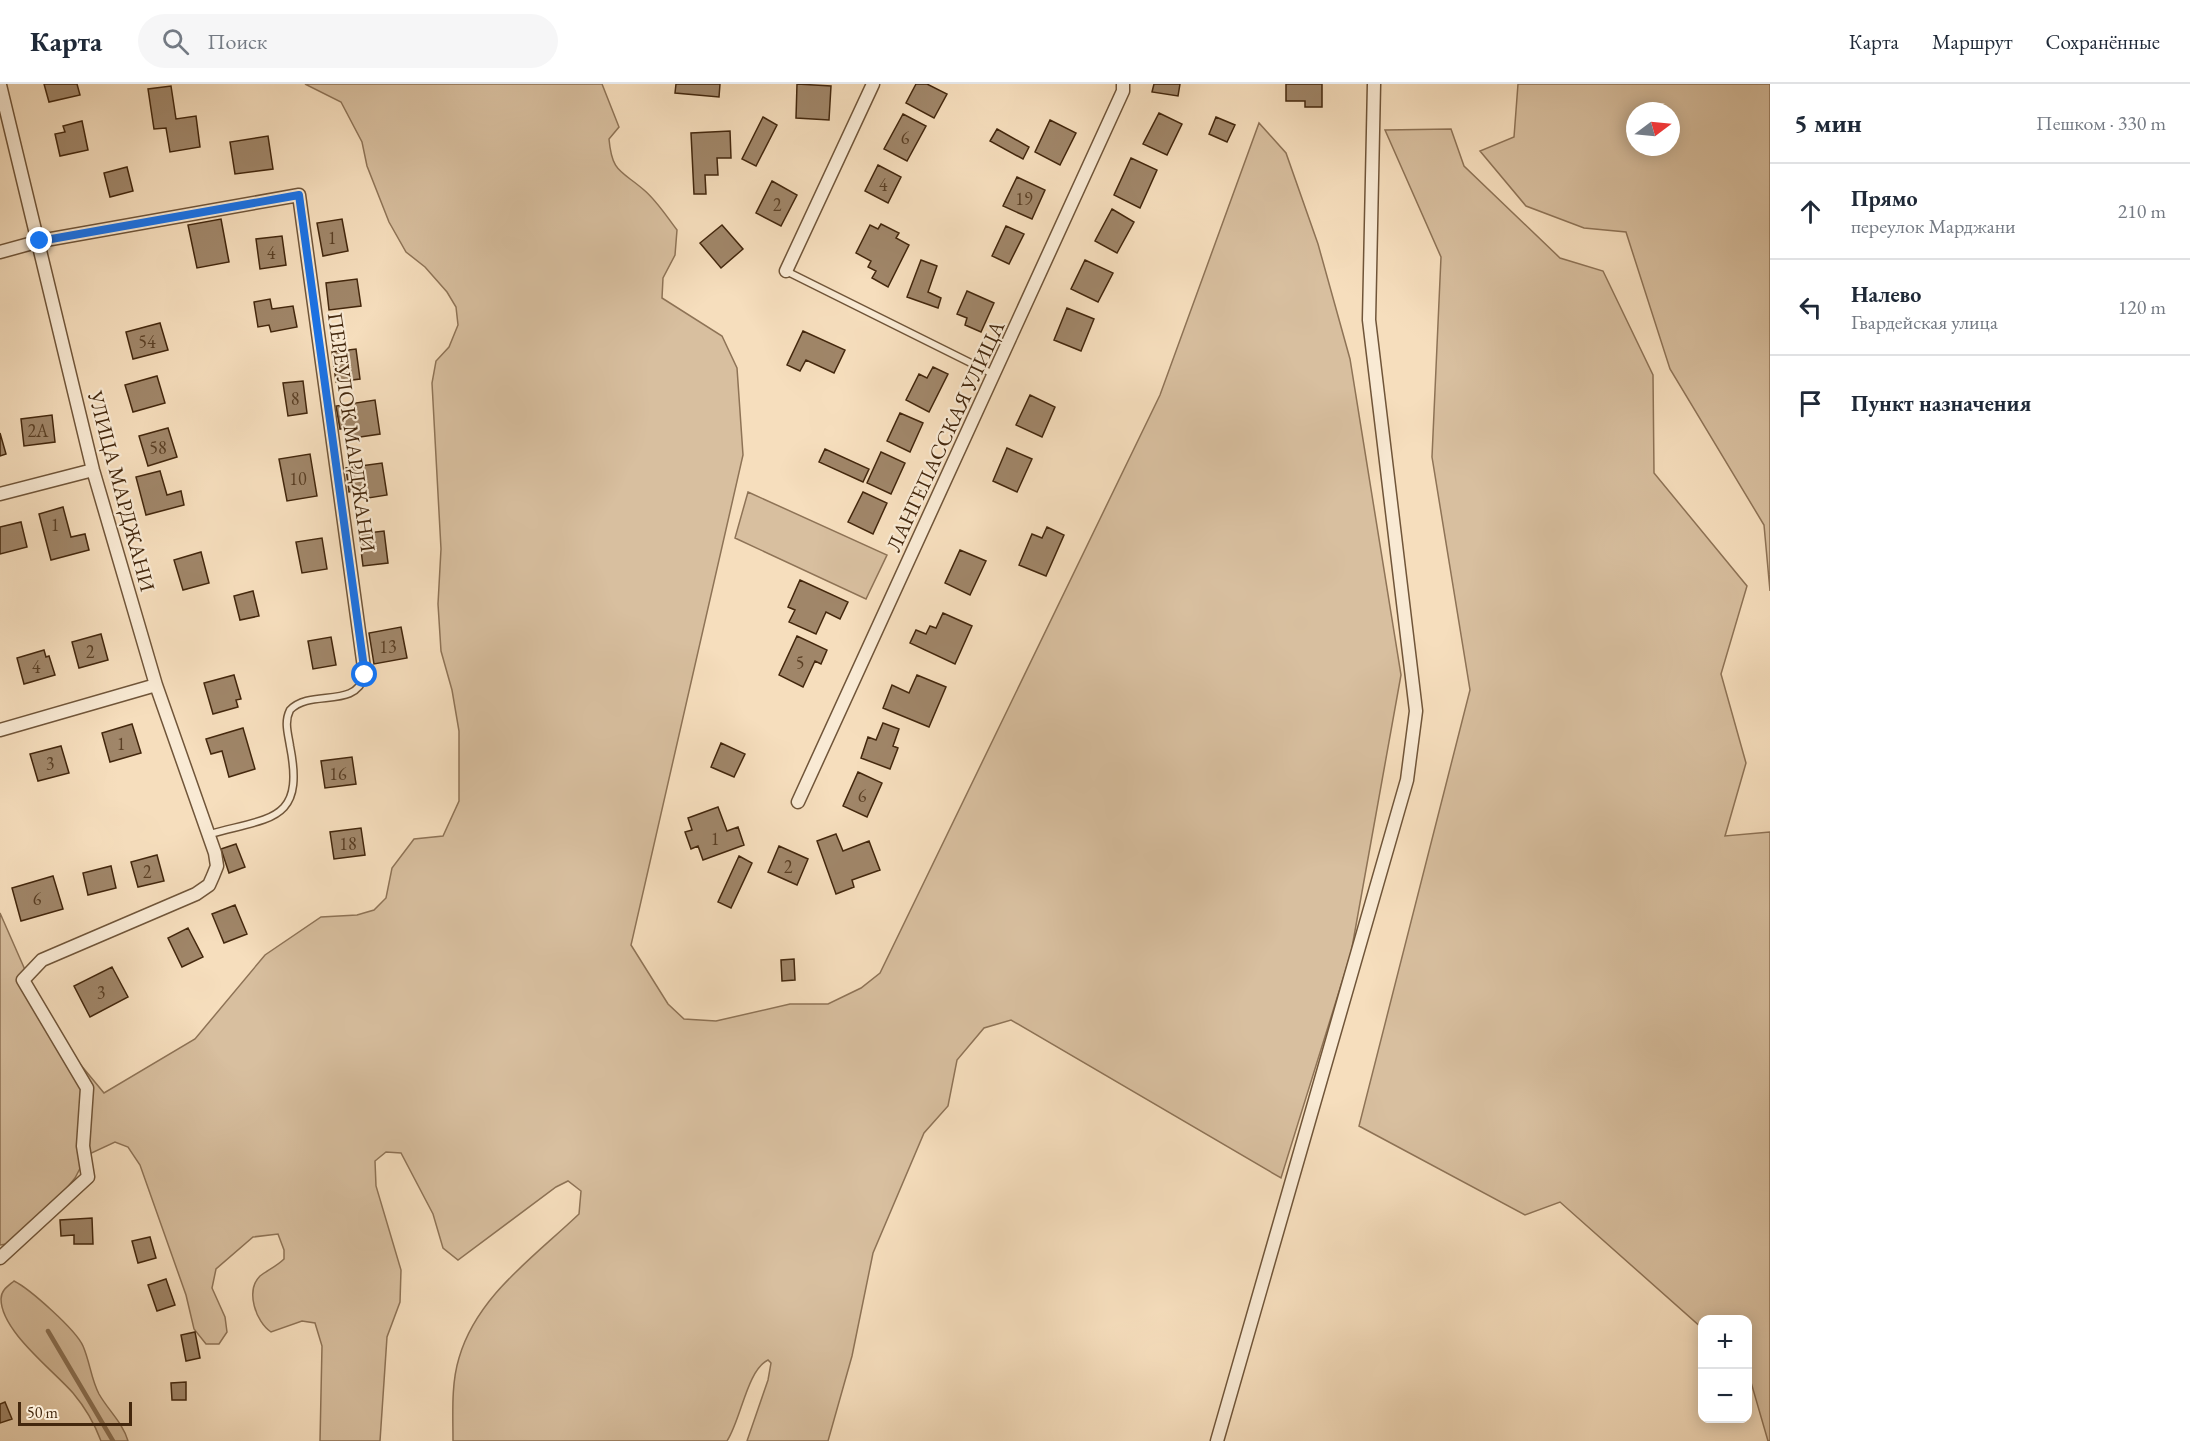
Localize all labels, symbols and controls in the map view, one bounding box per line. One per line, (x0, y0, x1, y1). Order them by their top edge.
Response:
search box (138, 14, 558, 68)
text: Карта (30, 23, 102, 59)
icon: search (159, 25, 192, 58)
text: Поиск (207, 27, 267, 56)
text: Карта (1849, 28, 1899, 55)
text: Маршрут (1932, 28, 2013, 55)
text: Сохранённые (2046, 28, 2160, 55)
north arrow (1626, 102, 1680, 156)
text: 5 мин (1794, 106, 1862, 140)
text: Пешком · 330 m (2036, 110, 2166, 136)
house number: 6 (901, 126, 910, 149)
house number: 4 (879, 173, 888, 196)
text: Прямо (1851, 184, 1918, 213)
house number: 19 (1015, 187, 1033, 210)
house number: 2 (773, 193, 782, 216)
icon: ahead (1794, 195, 1827, 228)
text: 210 m (2118, 198, 2166, 224)
text: переулок Марджани (1851, 213, 2016, 239)
house number: 1 (328, 226, 336, 249)
route end (26, 227, 52, 253)
house number: 4 (267, 241, 276, 264)
text: Налево (1851, 280, 1921, 309)
icon: left (1794, 291, 1827, 324)
text: 120 m (2118, 294, 2166, 320)
text: Гвардейская улица (1851, 309, 1998, 335)
street label: ПЕРЕУЛОК МАРДЖАНИ (322, 311, 382, 553)
street label: ЛАНГЕПАССКАЯ УЛИЦА (880, 316, 1011, 556)
house number: 54 (138, 330, 156, 353)
street label: УЛИЦА МАРДЖАНИ (82, 387, 162, 594)
house number: 8 (291, 387, 299, 410)
icon: arrive (1794, 387, 1827, 420)
text: Пункт назначения (1851, 389, 2031, 418)
house number: 2А (27, 419, 49, 442)
house number: 58 (149, 436, 167, 459)
house number: 10 (289, 467, 307, 490)
house number: 1 (51, 513, 59, 536)
house number: 13 (379, 635, 397, 658)
house number: 2 (86, 640, 95, 663)
house number: 5 (796, 651, 804, 674)
house number: 4 (32, 655, 41, 678)
route start (351, 661, 377, 687)
house number: 1 (117, 732, 125, 755)
house number: 3 (46, 752, 54, 775)
house number: 16 (329, 762, 347, 785)
house number: 6 (858, 784, 867, 807)
house number: 1 (711, 827, 719, 850)
house number: 18 (339, 832, 357, 855)
house number: 2 (784, 855, 793, 878)
house number: 2 (143, 860, 152, 883)
house number: 6 (33, 887, 42, 910)
house number: 3 (97, 981, 105, 1004)
map controls (1698, 1315, 1752, 1423)
button: + (1698, 1315, 1752, 1369)
button: − (1698, 1369, 1752, 1423)
scale bar (18, 1399, 132, 1426)
text: 50 m (27, 1402, 58, 1423)

